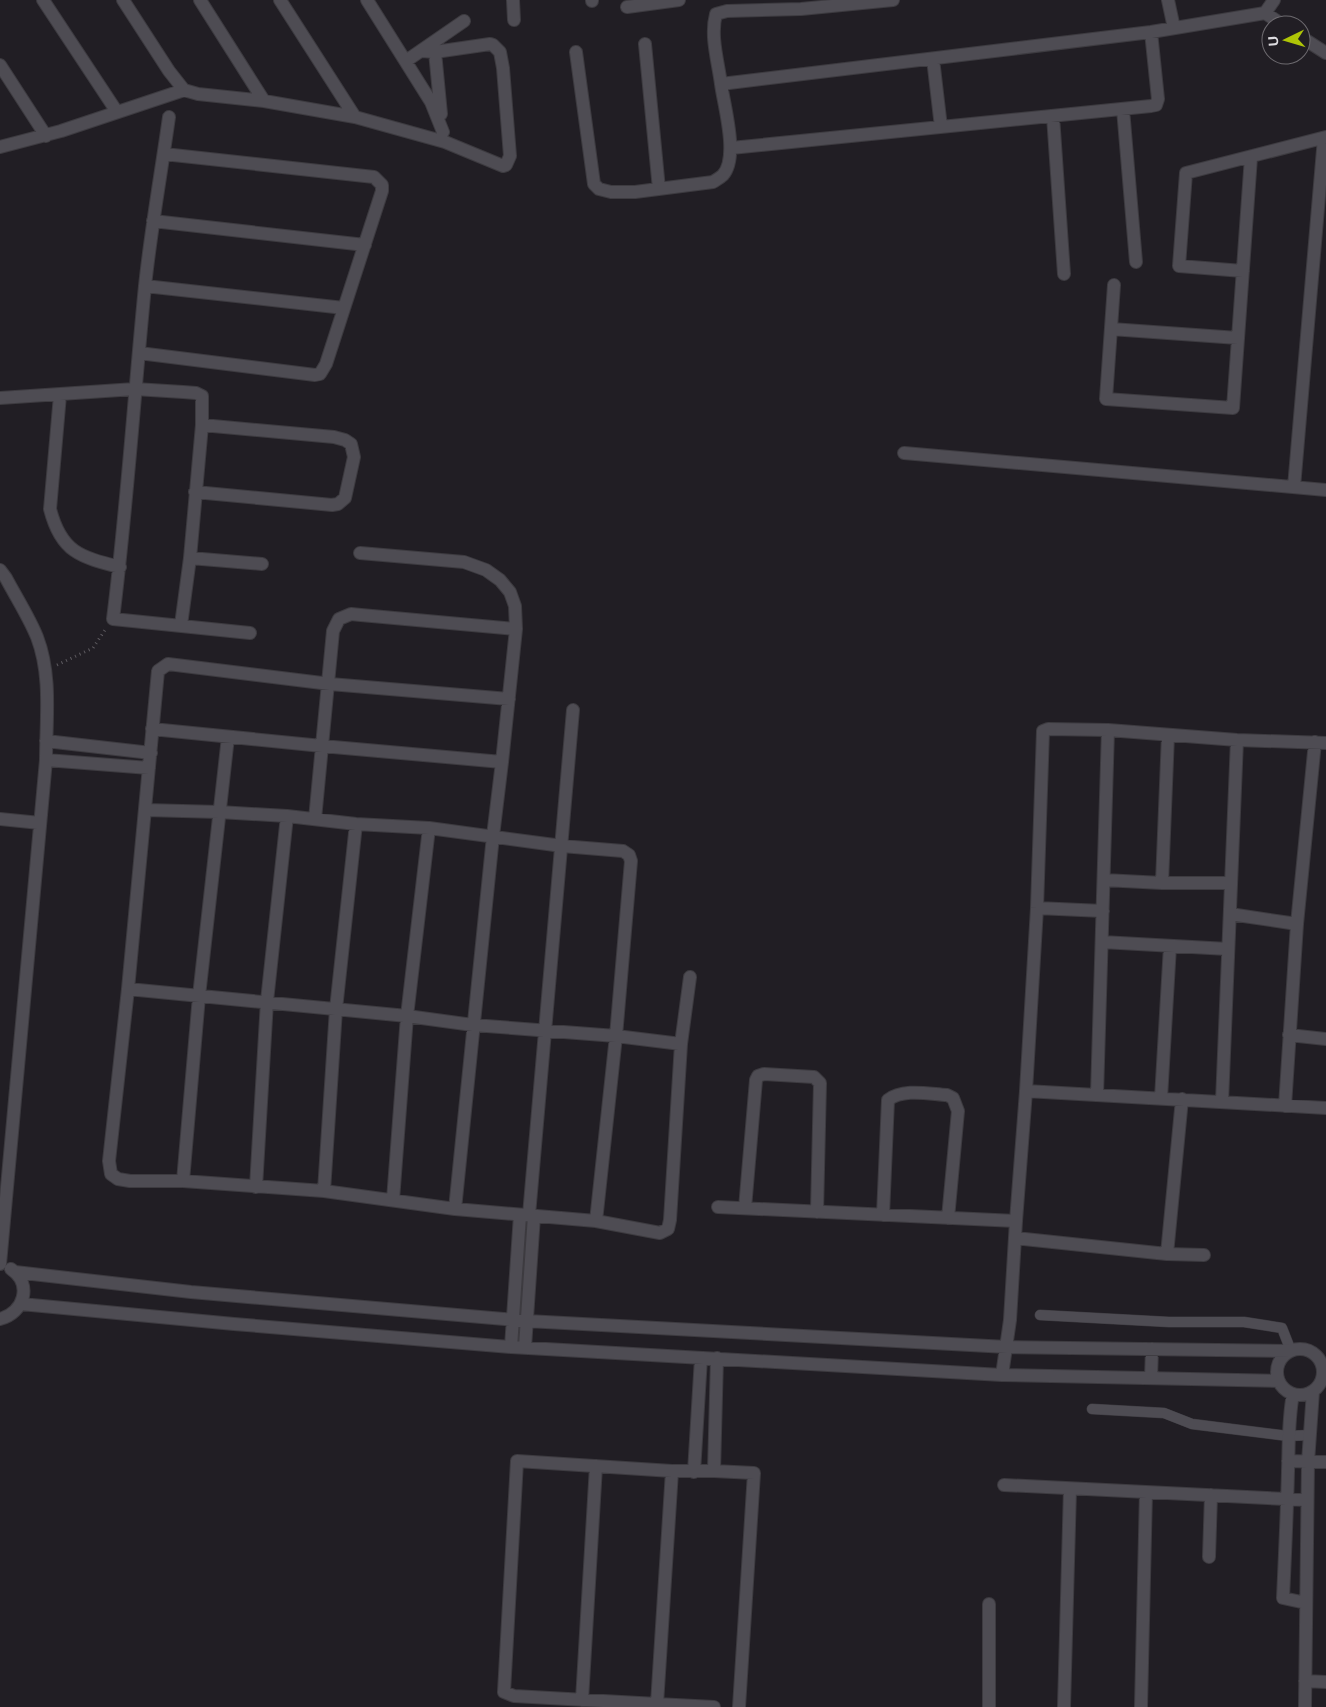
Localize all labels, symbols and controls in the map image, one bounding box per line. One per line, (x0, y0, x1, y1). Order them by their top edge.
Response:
north arrow (1261, 15, 1311, 65)
text: U (1265, 35, 1281, 47)

